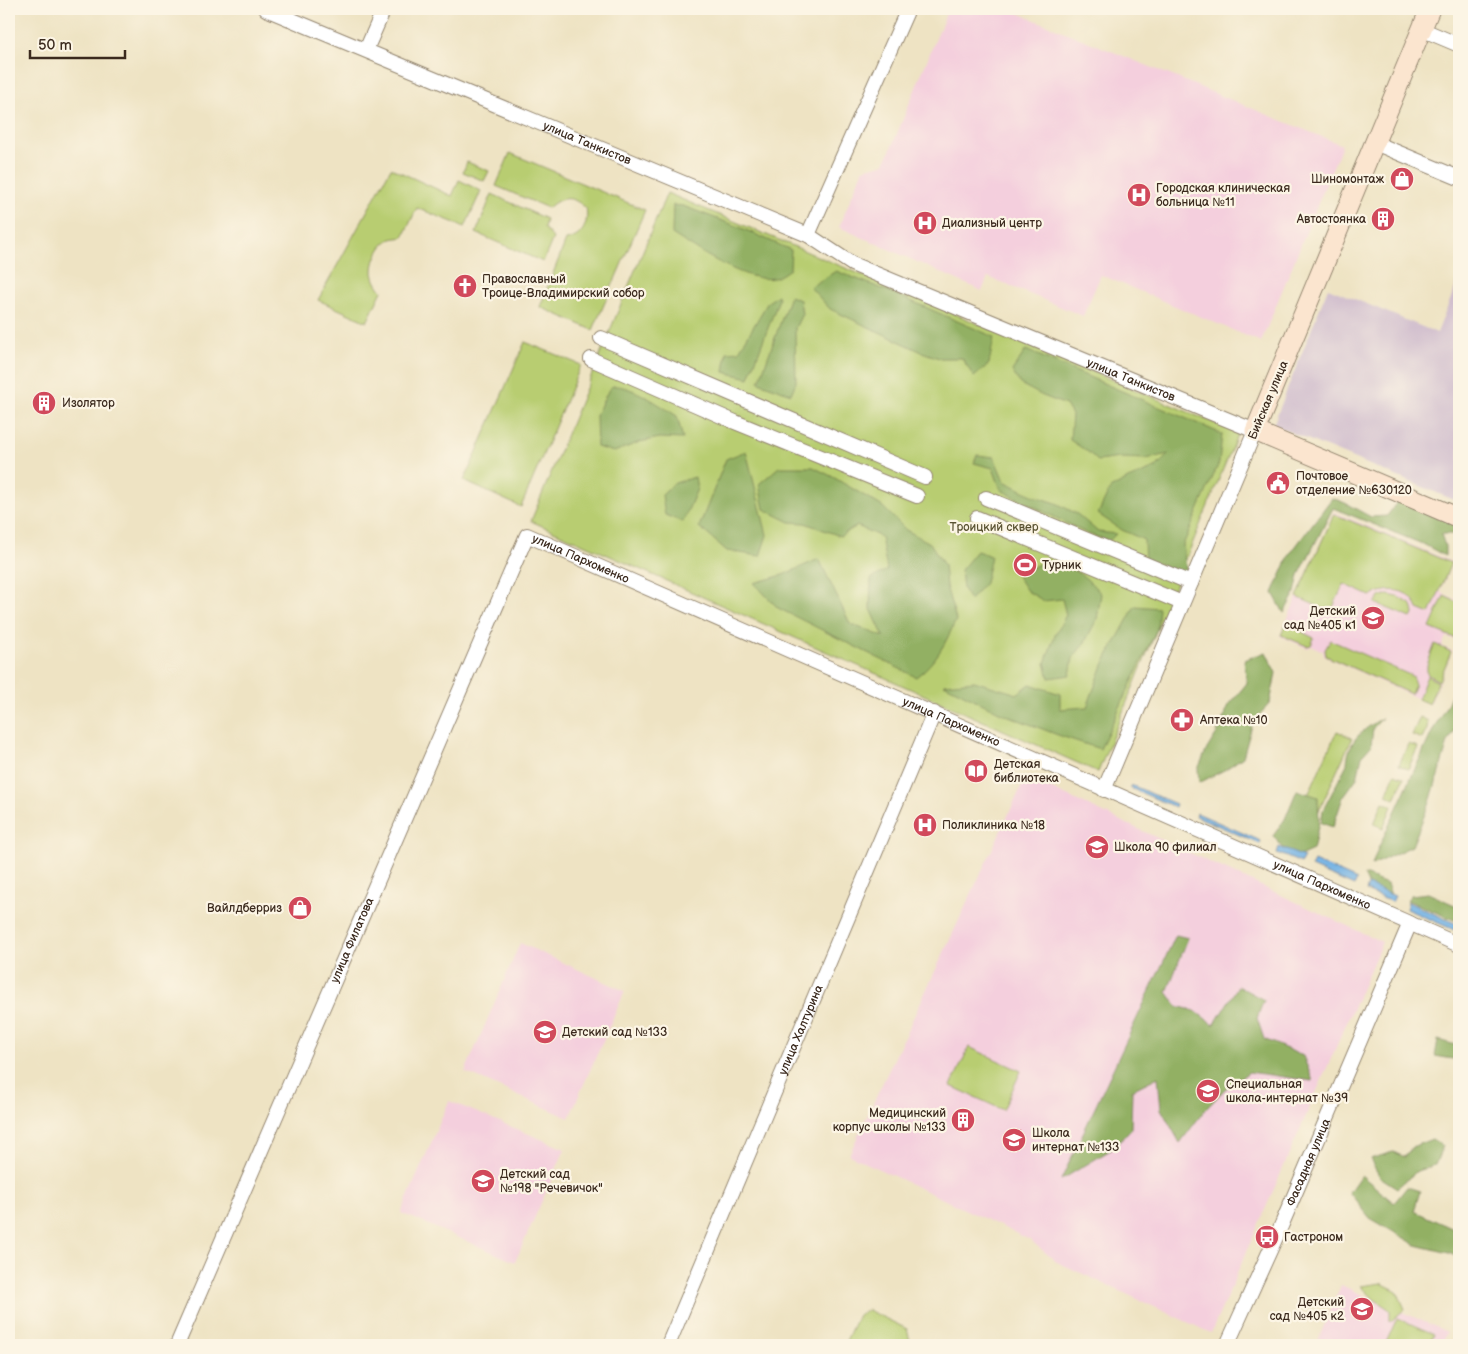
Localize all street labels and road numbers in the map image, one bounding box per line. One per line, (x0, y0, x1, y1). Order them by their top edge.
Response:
street label: улица Танкистов (541, 118, 634, 169)
street label: улица Танкистов (1084, 355, 1178, 405)
street label: Бийская улица (1245, 359, 1292, 442)
street label: улица Пархоменко (530, 531, 631, 587)
street label: улица Пархоменко (900, 694, 1002, 750)
street label: улица Пархоменко (1271, 857, 1373, 913)
street label: улица Филатова (327, 895, 377, 985)
street label: улица Халтурина (776, 983, 827, 1077)
street label: Фасадная улица (1283, 1116, 1334, 1209)

